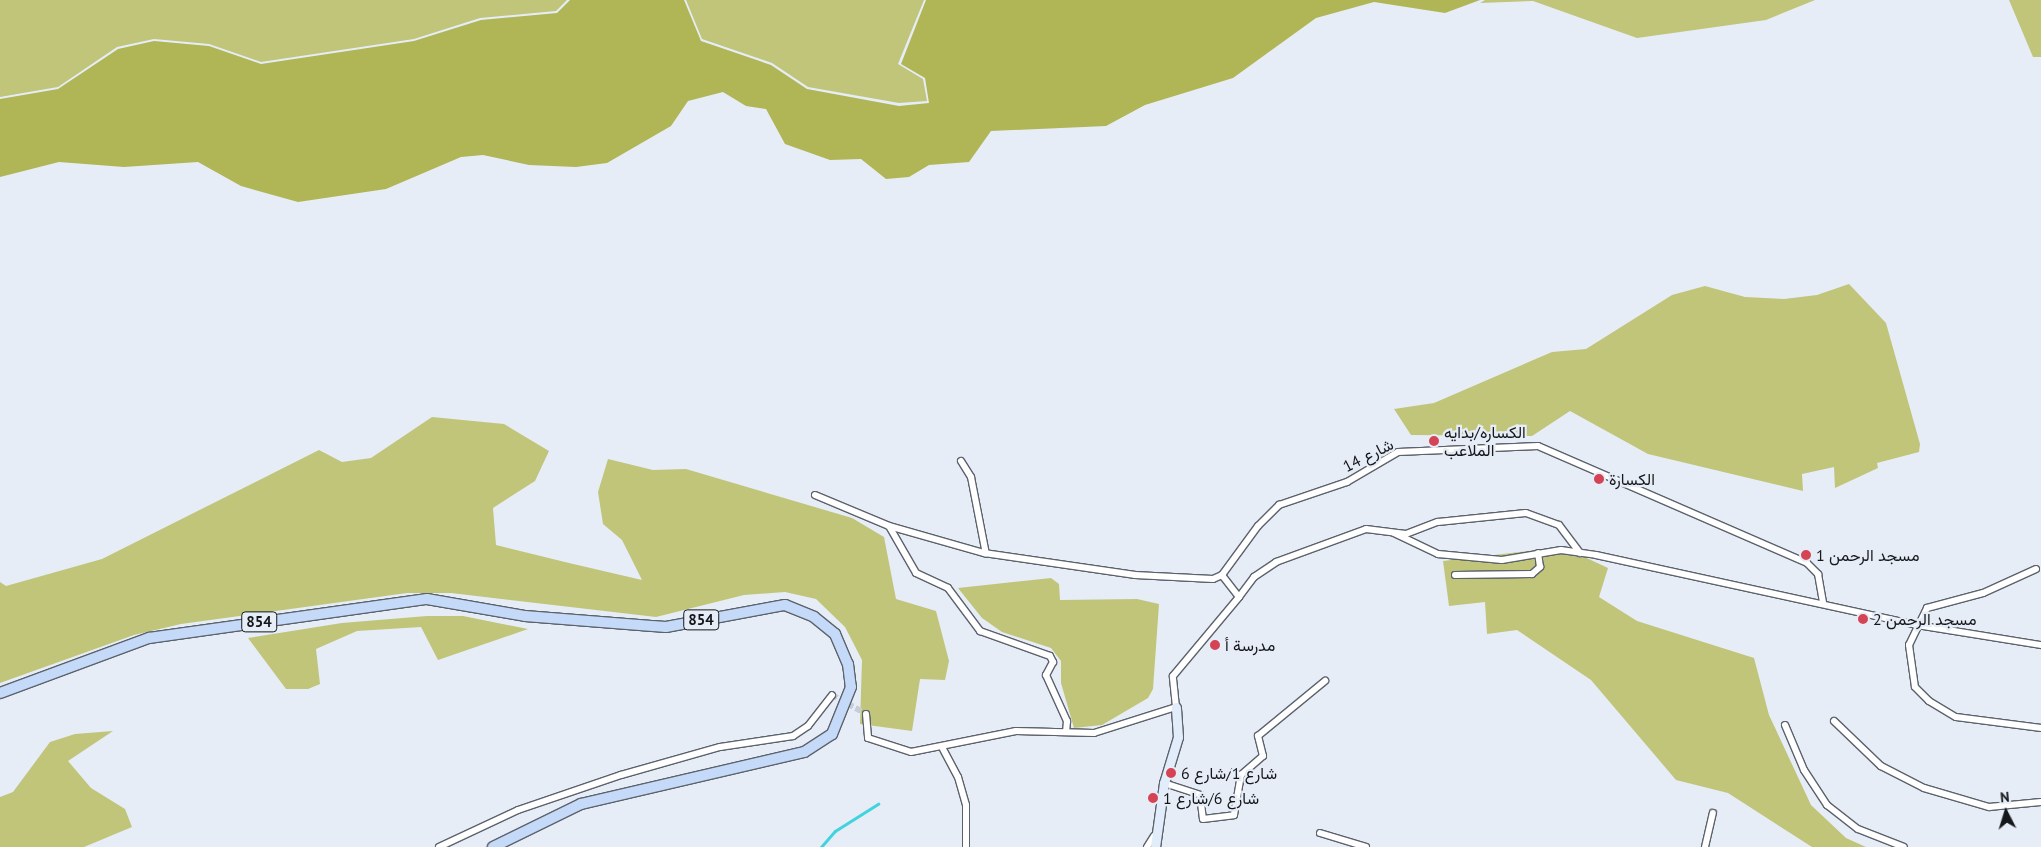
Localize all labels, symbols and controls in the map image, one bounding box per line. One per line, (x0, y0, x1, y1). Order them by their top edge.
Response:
place label: الكساره/بدايه الملاعب (1444, 422, 1526, 460)
street label: شارع 14 (1340, 434, 1396, 476)
marker: الكساره/بدايه الملاعب (1428, 435, 1440, 447)
place label: الكسارة (1609, 469, 1655, 489)
marker: الكسارة (1593, 473, 1605, 485)
place label: مسجد الرحمن 1 (1816, 545, 1919, 565)
marker: مسجد الرحمن 1 (1800, 549, 1812, 561)
road number: 854 (682, 608, 720, 632)
place label: مسجد الرحمن 2 (1873, 609, 1976, 629)
road number: 854 (240, 610, 278, 634)
marker: مسجد الرحمن 2 (1857, 613, 1869, 625)
place label: مدرسة أ (1225, 635, 1275, 655)
marker: مدرسة أ (1209, 639, 1221, 651)
place label: شارع 1/شارع 6 (1181, 763, 1277, 783)
marker: شارع 1/شارع 6 (1165, 767, 1177, 779)
north arrow (1981, 787, 2031, 837)
place label: شارع 6/شارع 1 (1163, 788, 1259, 808)
text: N (1999, 788, 2010, 806)
marker: شارع 6/شارع 1 (1147, 792, 1159, 804)

